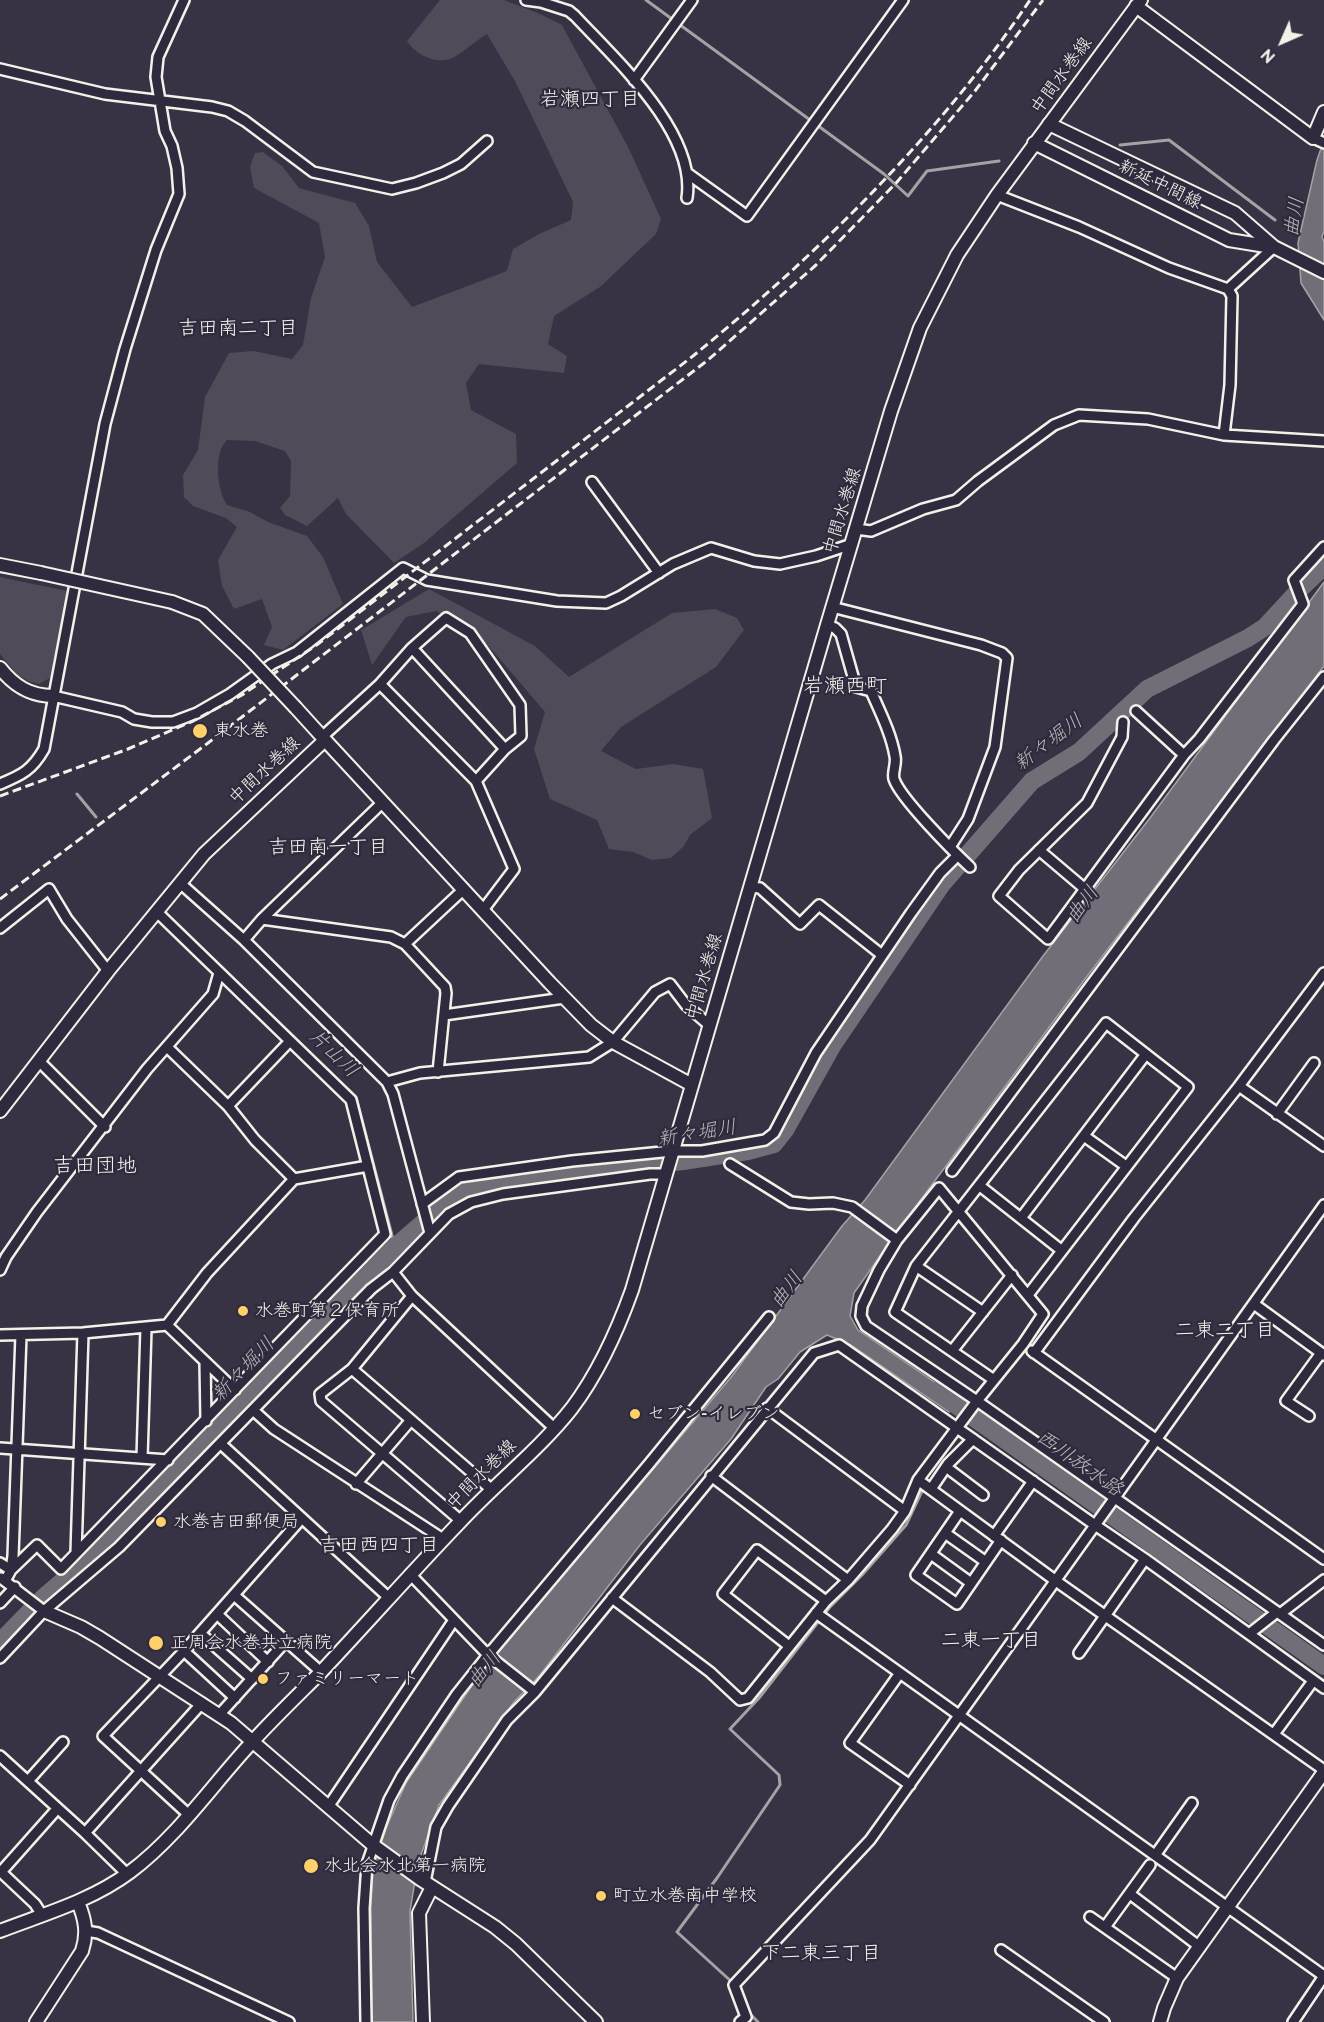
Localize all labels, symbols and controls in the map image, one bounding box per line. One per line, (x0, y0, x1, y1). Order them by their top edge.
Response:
north arrow (1252, 12, 1312, 72)
street label: 中間水巻線 (1027, 33, 1097, 119)
text: N (1258, 44, 1280, 66)
district label: 岩瀬四丁目 (540, 88, 640, 112)
street label: 新延中間線 (1115, 156, 1205, 214)
water label: 曲川 (1280, 195, 1310, 239)
district label: 吉田南二丁目 (178, 317, 298, 341)
street label: 中間水巻線 (820, 465, 866, 557)
district label: 岩瀬西町 (803, 674, 887, 700)
water label: 新々堀川 (1010, 709, 1088, 777)
place label: 東水巻 (214, 720, 268, 742)
marker: 東水巻 (191, 722, 209, 740)
street label: 中間水巻線 (225, 732, 305, 810)
district label: 吉田南一丁目 (268, 836, 388, 860)
water label: 曲川 (1061, 882, 1105, 928)
street label: 中間水巻線 (682, 931, 728, 1023)
water label: 片山川 (303, 1025, 363, 1083)
water label: 新々堀川 (656, 1116, 738, 1152)
district label: 吉田団地 (53, 1154, 137, 1180)
water label: 曲川 (765, 1267, 809, 1313)
place label: 水巻町第２保育所 (255, 1300, 399, 1322)
marker: 水巻町第２保育所 (236, 1304, 250, 1318)
district label: 二東二丁目 (1175, 1319, 1275, 1343)
water label: 新々堀川 (208, 1333, 280, 1407)
place label: セブン-イレブン (647, 1403, 780, 1425)
marker: セブン-イレブン (628, 1407, 642, 1421)
water label: 西川放水路 (1031, 1425, 1127, 1503)
street label: 中間水巻線 (443, 1436, 521, 1514)
place label: 水巻吉田郵便局 (173, 1511, 299, 1533)
marker: 水巻吉田郵便局 (154, 1515, 168, 1529)
district label: 吉田西四丁目 (319, 1534, 439, 1558)
district label: 二東一丁目 (941, 1629, 1041, 1653)
place label: 正周会水巻共立病院 (170, 1632, 332, 1654)
marker: 正周会水巻共立病院 (147, 1634, 165, 1652)
water label: 曲川 (463, 1647, 507, 1693)
place label: ファミリーマート (275, 1668, 419, 1690)
marker: ファミリーマート (256, 1672, 270, 1686)
place label: 水北会水北第一病院 (324, 1855, 486, 1877)
marker: 水北会水北第一病院 (302, 1857, 320, 1875)
place label: 町立水巻南中学校 (613, 1885, 757, 1907)
marker: 町立水巻南中学校 (594, 1889, 608, 1903)
district label: 下二東三丁目 (761, 1942, 881, 1966)

